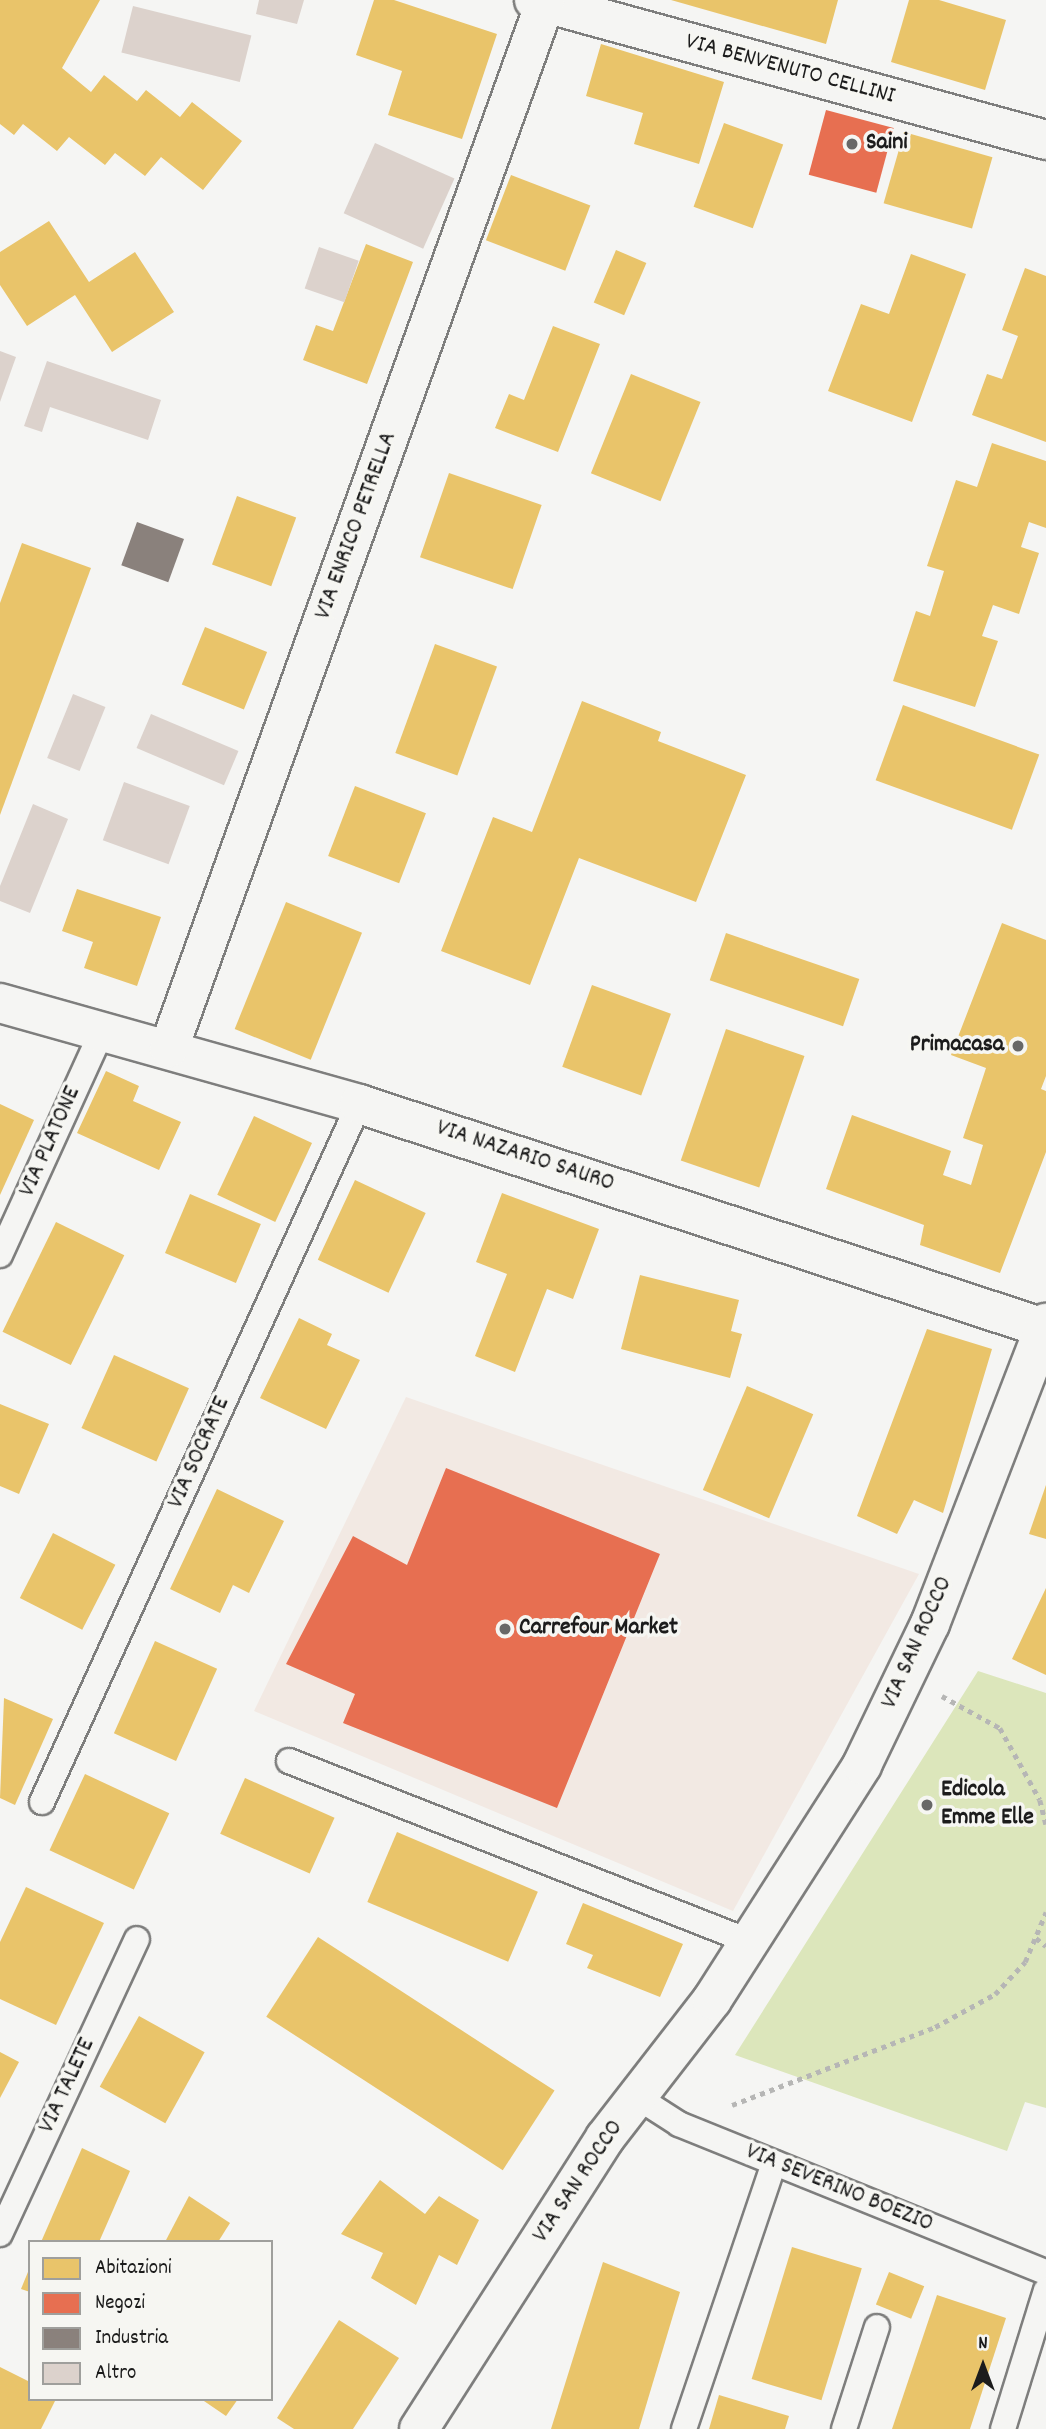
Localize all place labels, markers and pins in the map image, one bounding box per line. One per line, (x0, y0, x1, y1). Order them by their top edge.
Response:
place label: Saini (866, 130, 908, 158)
marker: Saini (844, 136, 860, 152)
place label: Primacasa (910, 1032, 1004, 1060)
marker: Primacasa (1010, 1038, 1026, 1054)
place label: Carrefour Market (519, 1615, 678, 1643)
marker: Carrefour Market (497, 1621, 513, 1637)
place label: Edicola Emme Elle (941, 1777, 1034, 1833)
marker: Edicola Emme Elle (919, 1797, 935, 1813)

